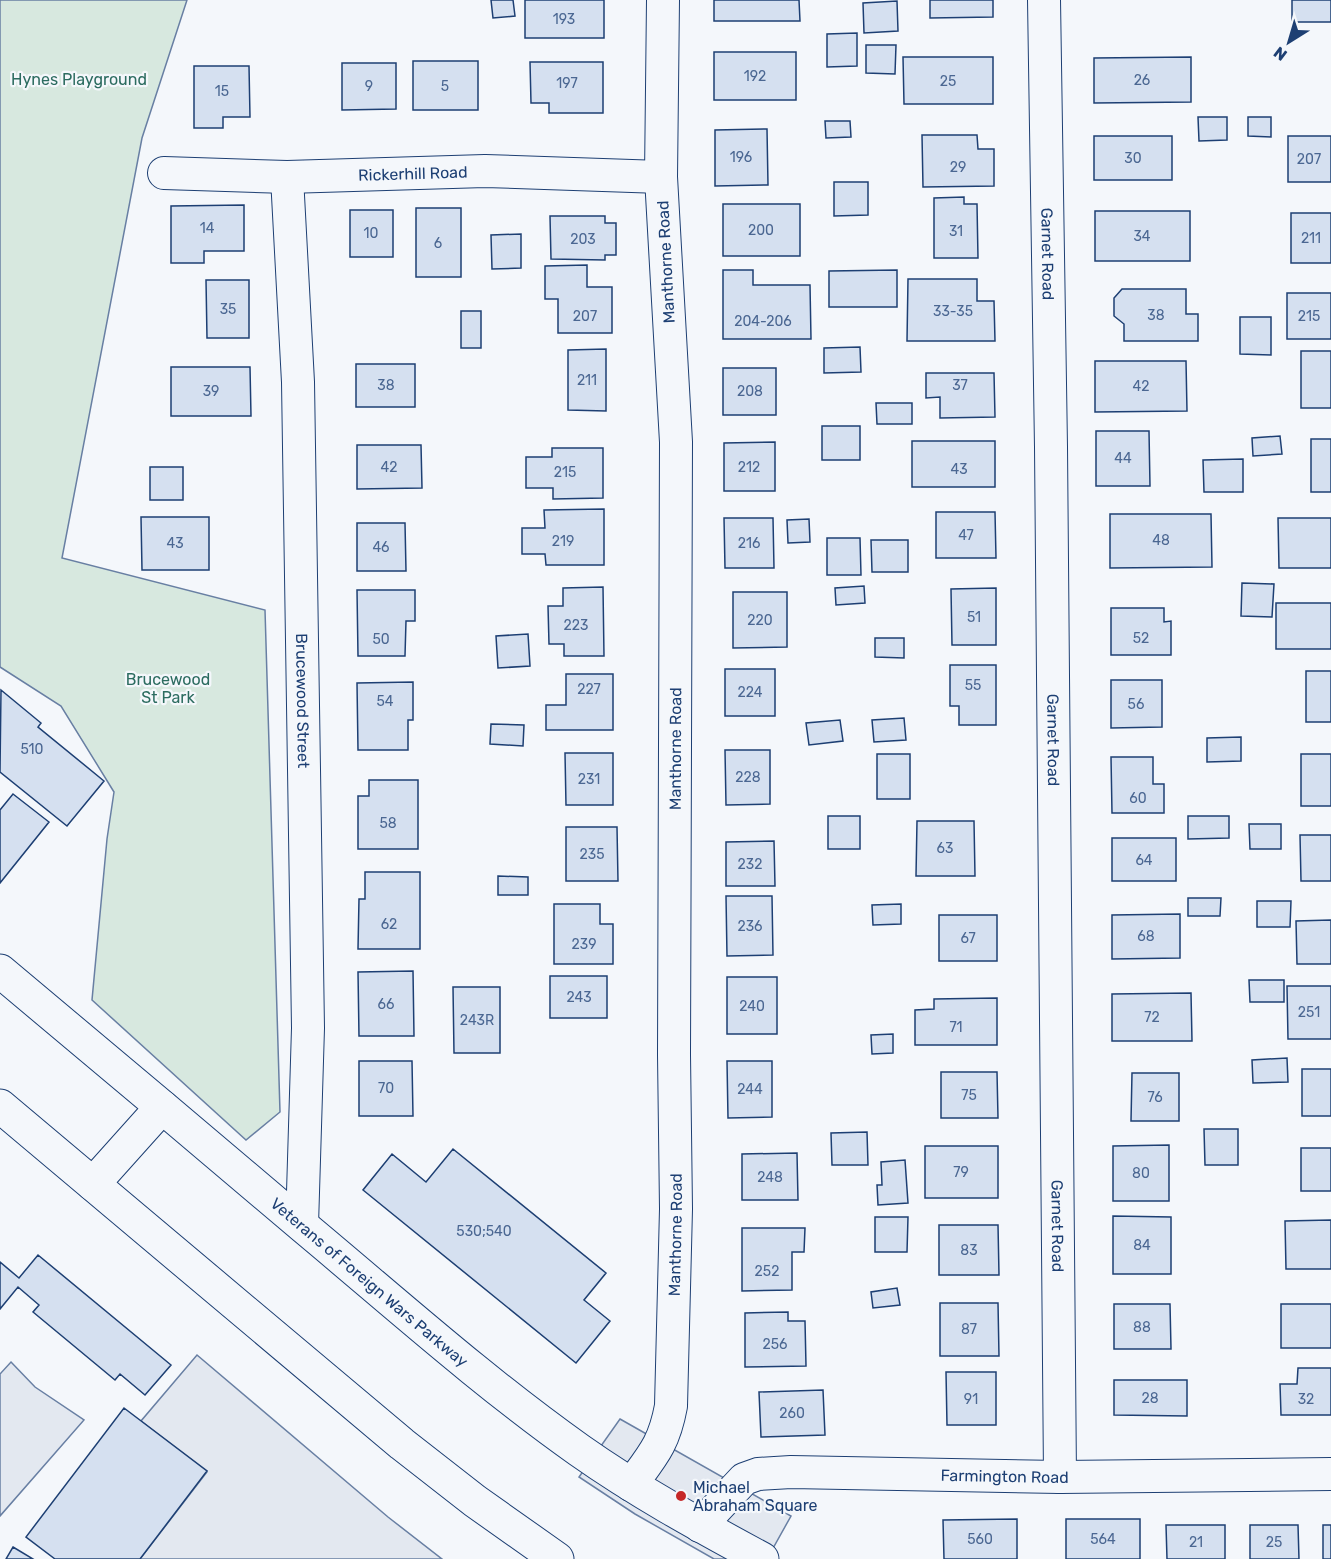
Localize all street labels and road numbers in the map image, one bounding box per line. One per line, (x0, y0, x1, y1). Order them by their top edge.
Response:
street label: Rickerhill Road (358, 162, 468, 184)
street label: Manthorne Road (653, 200, 679, 324)
street label: Garnet Road (1038, 208, 1058, 300)
street label: Brucewood Street (292, 633, 313, 768)
street label: Manthorne Road (665, 687, 685, 810)
street label: Garnet Road (1044, 694, 1063, 786)
street label: Manthorne Road (664, 1173, 686, 1296)
street label: Garnet Road (1048, 1180, 1068, 1272)
street label: Veterans of Foreign Wars Parkway (267, 1193, 472, 1371)
street label: Farmington Road (940, 1465, 1069, 1487)

